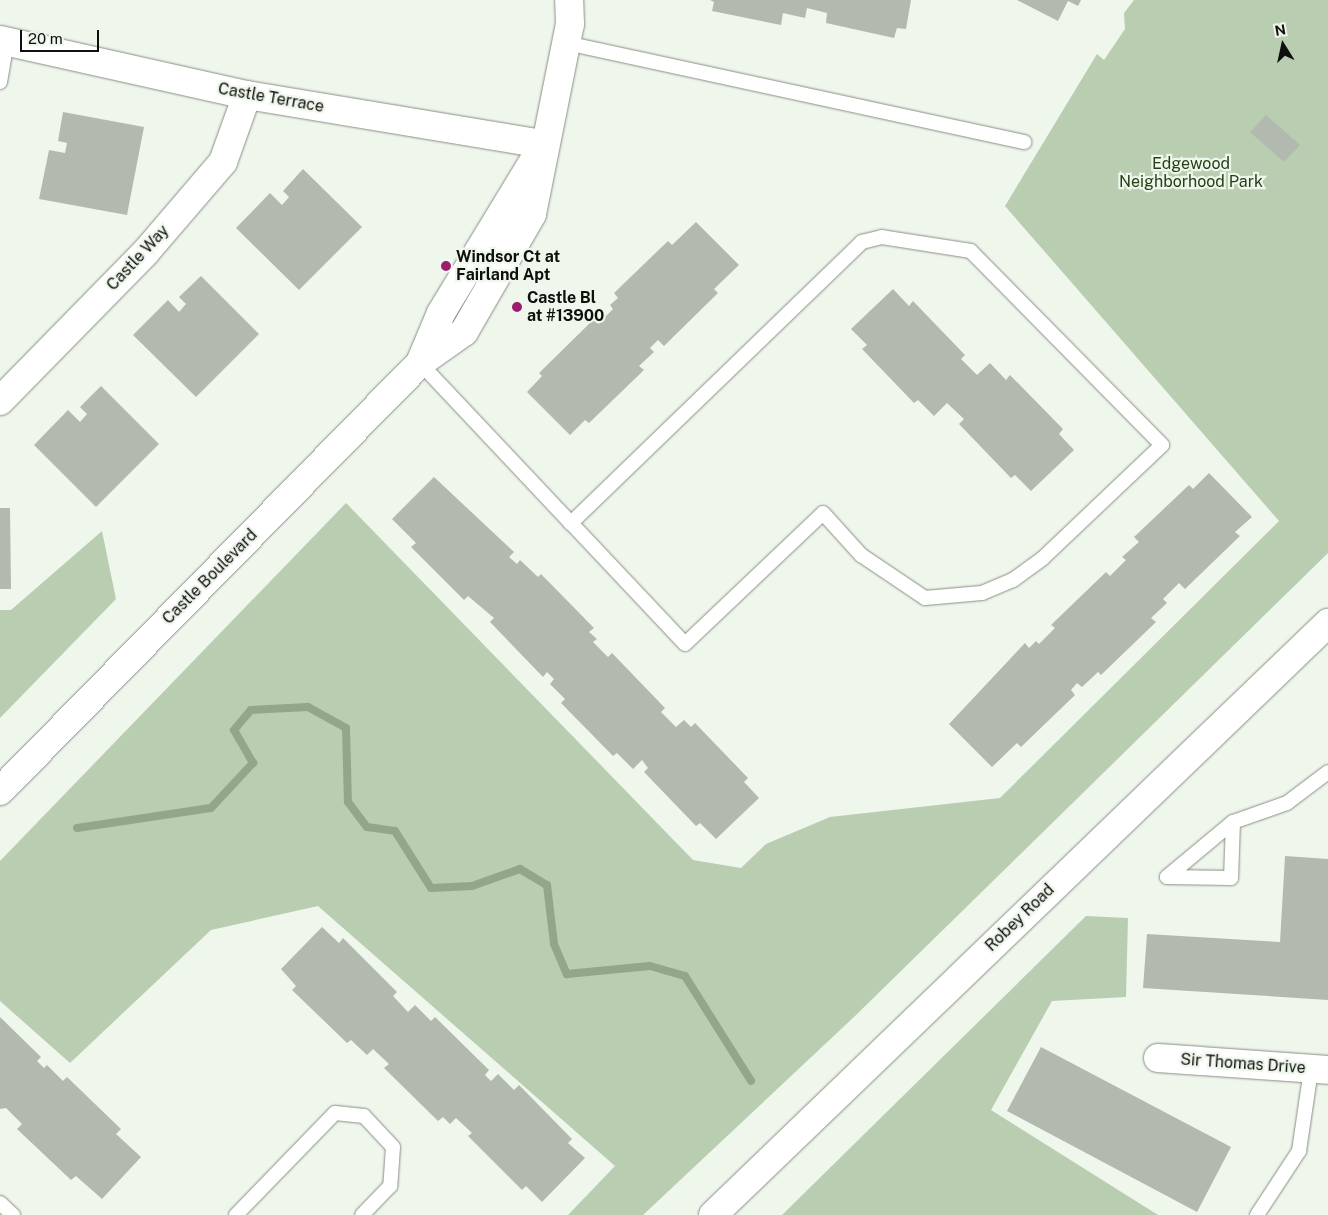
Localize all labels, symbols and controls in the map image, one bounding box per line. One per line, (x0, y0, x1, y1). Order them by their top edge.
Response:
scale bar (22, 20, 101, 52)
north arrow (1258, 20, 1308, 70)
text: N (1274, 21, 1287, 39)
text: 20 m (28, 30, 63, 47)
street label: Castle Terrace (216, 79, 326, 117)
park label: Edgewood Neighborhood Park (1119, 154, 1263, 192)
street label: Castle Way (103, 221, 173, 295)
place label: Windsor Ct at Fairland Apt (456, 247, 560, 285)
marker: Windsor Ct at Fairland Apt (440, 260, 452, 272)
place label: Castle Bl at #13900 (527, 288, 604, 326)
marker: Castle Bl at #13900 (511, 301, 523, 313)
street label: Castle Boulevard (159, 526, 261, 628)
street label: Robey Road (982, 880, 1058, 956)
street label: Sir Thomas Drive (1180, 1050, 1306, 1078)

